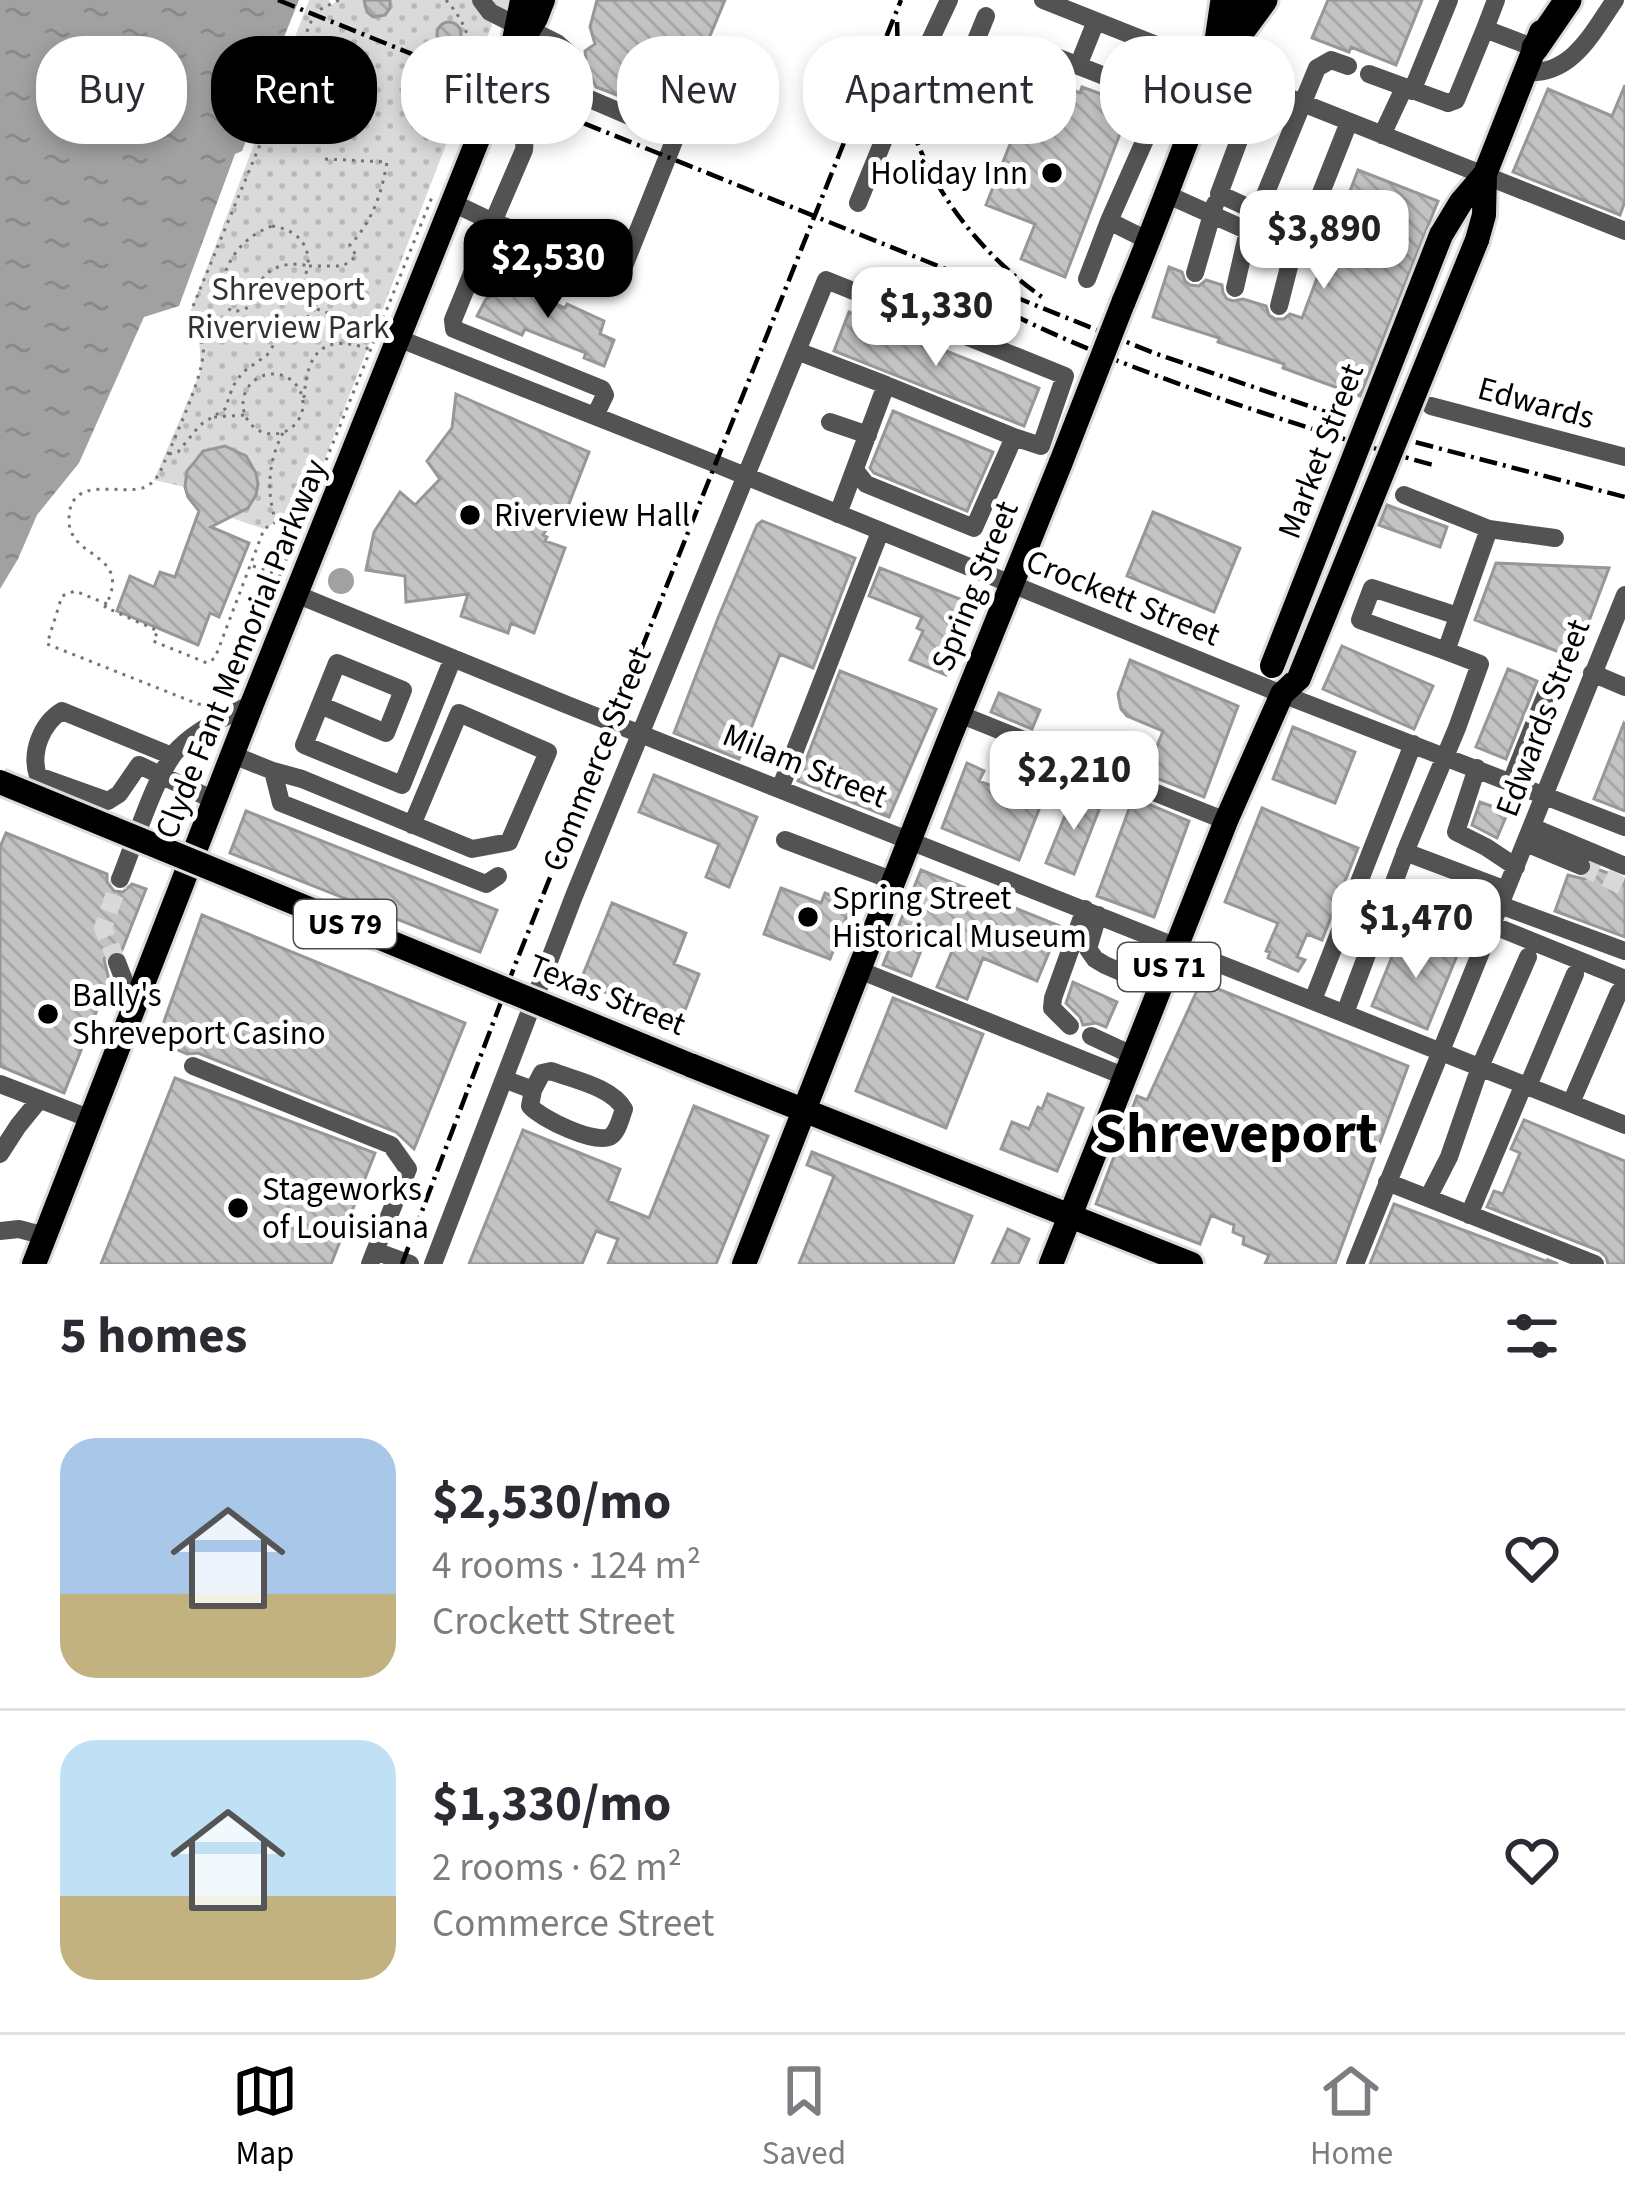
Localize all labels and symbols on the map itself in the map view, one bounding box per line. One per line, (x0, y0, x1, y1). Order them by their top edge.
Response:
place label: Holiday Inn (870, 150, 1028, 197)
marker: Holiday Inn (1039, 160, 1065, 186)
pin: $3,890 (1226, 190, 1422, 292)
pin: $2,530 (450, 219, 646, 321)
park label: Shreveport Riverview Park (187, 266, 390, 351)
pin: $1,330 (838, 267, 1034, 369)
street label: Market Street (1266, 357, 1376, 545)
street label: Edwards (1473, 365, 1599, 441)
street label: Clyde Fant Memorial Parkway (143, 452, 339, 846)
place label: Riverview Hall (494, 492, 690, 539)
street label: Spring Street (920, 494, 1030, 678)
marker: Riverview Hall (457, 502, 483, 528)
street label: Crockett Street (1019, 538, 1227, 658)
street label: Edwards Street (1484, 613, 1602, 823)
street label: Commerce Street (530, 639, 664, 879)
street label: Milam Street (716, 712, 894, 820)
pin: $2,210 (976, 731, 1172, 833)
place label: Spring Street Historical Museum (832, 875, 1087, 960)
pin: $1,470 (1318, 879, 1514, 981)
road number: US 79 (294, 900, 396, 948)
marker: Spring Street Historical Museum (795, 904, 821, 930)
street label: Texas Street (521, 942, 693, 1048)
road number: US 71 (1118, 943, 1220, 991)
place label: Bally's Shreveport Casino (72, 972, 326, 1057)
marker: Bally's Shreveport Casino (35, 1001, 61, 1027)
district label: Shreveport (1094, 1094, 1378, 1175)
place label: Stageworks of Louisiana (262, 1166, 429, 1251)
marker: Stageworks of Louisiana (225, 1195, 251, 1221)

